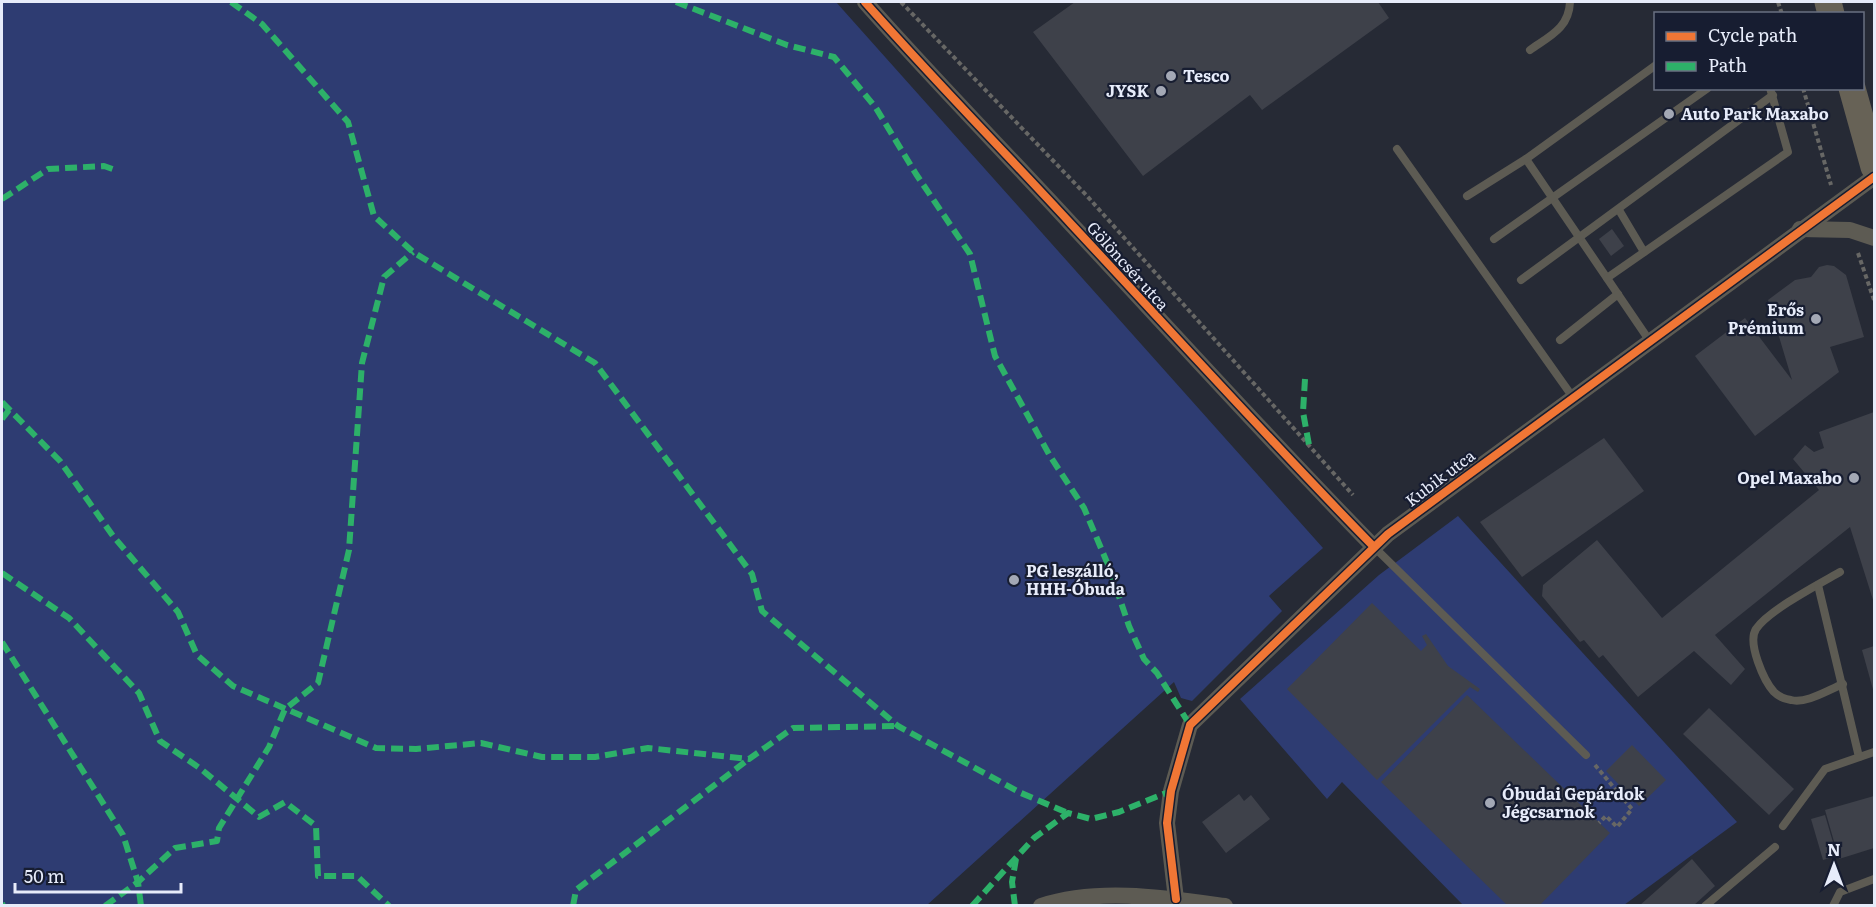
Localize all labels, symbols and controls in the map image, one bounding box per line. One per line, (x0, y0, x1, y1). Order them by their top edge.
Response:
legend (1654, 12, 1864, 90)
text: Cycle path (1708, 21, 1797, 48)
text: Path (1708, 51, 1747, 78)
place label: Tesco (1183, 63, 1230, 87)
marker: Tesco (1164, 69, 1178, 83)
place label: JYSK (1106, 78, 1149, 102)
marker: JYSK (1154, 84, 1168, 98)
place label: Auto Park Maxabo (1681, 101, 1829, 125)
marker: Auto Park Maxabo (1662, 107, 1676, 121)
street label: Gölöncsér utca (1082, 215, 1176, 316)
place label: Erős Prémium (1728, 297, 1804, 339)
marker: Erős Prémium (1809, 312, 1823, 326)
street label: Kubik utca (1400, 443, 1480, 511)
place label: Opel Maxabo (1737, 465, 1842, 489)
marker: Opel Maxabo (1847, 471, 1861, 485)
place label: PG leszálló, HHH-Óbuda (1026, 558, 1126, 600)
marker: PG leszálló, HHH-Óbuda (1007, 573, 1021, 587)
place label: Óbudai Gepárdok Jégcsarnok (1502, 781, 1645, 823)
marker: Óbudai Gepárdok Jégcsarnok (1483, 796, 1497, 810)
north arrow (1804, 835, 1864, 895)
text: N (1827, 837, 1841, 861)
scale bar (15, 856, 182, 894)
text: 50 m (24, 862, 65, 889)

